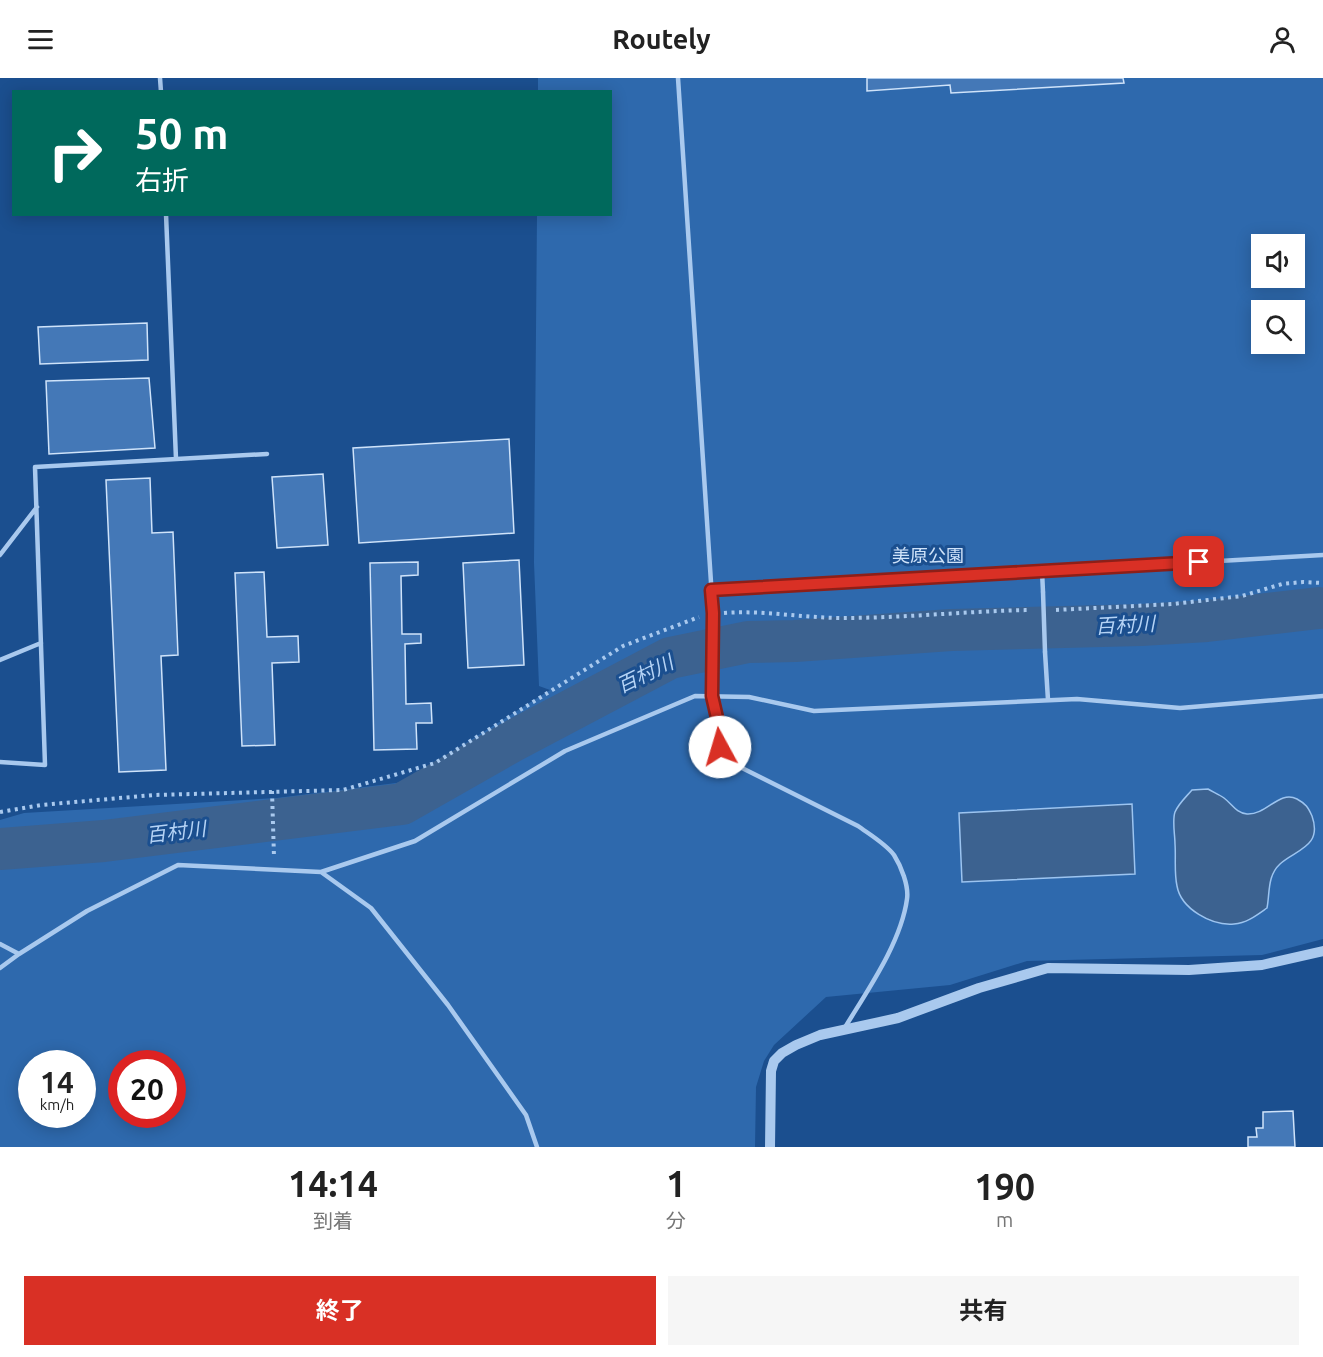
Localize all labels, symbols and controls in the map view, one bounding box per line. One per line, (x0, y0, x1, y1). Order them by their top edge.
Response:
icon: menu (24, 23, 57, 56)
icon: person (1266, 23, 1299, 56)
text: Routely (612, 24, 711, 54)
text: 50 m (135, 110, 229, 157)
icon: right (36, 114, 114, 192)
text: 右折 (135, 165, 189, 195)
map controls (1251, 234, 1305, 354)
button: sound (1251, 234, 1305, 288)
button: search (1251, 300, 1305, 354)
pin (1173, 536, 1224, 587)
park label: 美原公園 (892, 545, 964, 565)
icon: arrive (1182, 545, 1215, 578)
water label: 百村川 (1094, 611, 1158, 638)
water label: 百村川 (613, 649, 679, 697)
position arrow (688, 715, 752, 779)
water label: 百村川 (145, 816, 209, 847)
speed limit sign: 20 (108, 1050, 186, 1128)
text: 14 (40, 1065, 74, 1099)
text: km/h (40, 1096, 74, 1113)
text: 14:14 (288, 1163, 378, 1204)
text: 1 (666, 1163, 686, 1204)
text: 190 (974, 1166, 1035, 1207)
text: m (996, 1208, 1013, 1231)
text: 到着 (313, 1209, 353, 1232)
text: 分 (666, 1209, 686, 1232)
button: 終了 (24, 1276, 656, 1345)
button: 共有 (668, 1276, 1299, 1345)

